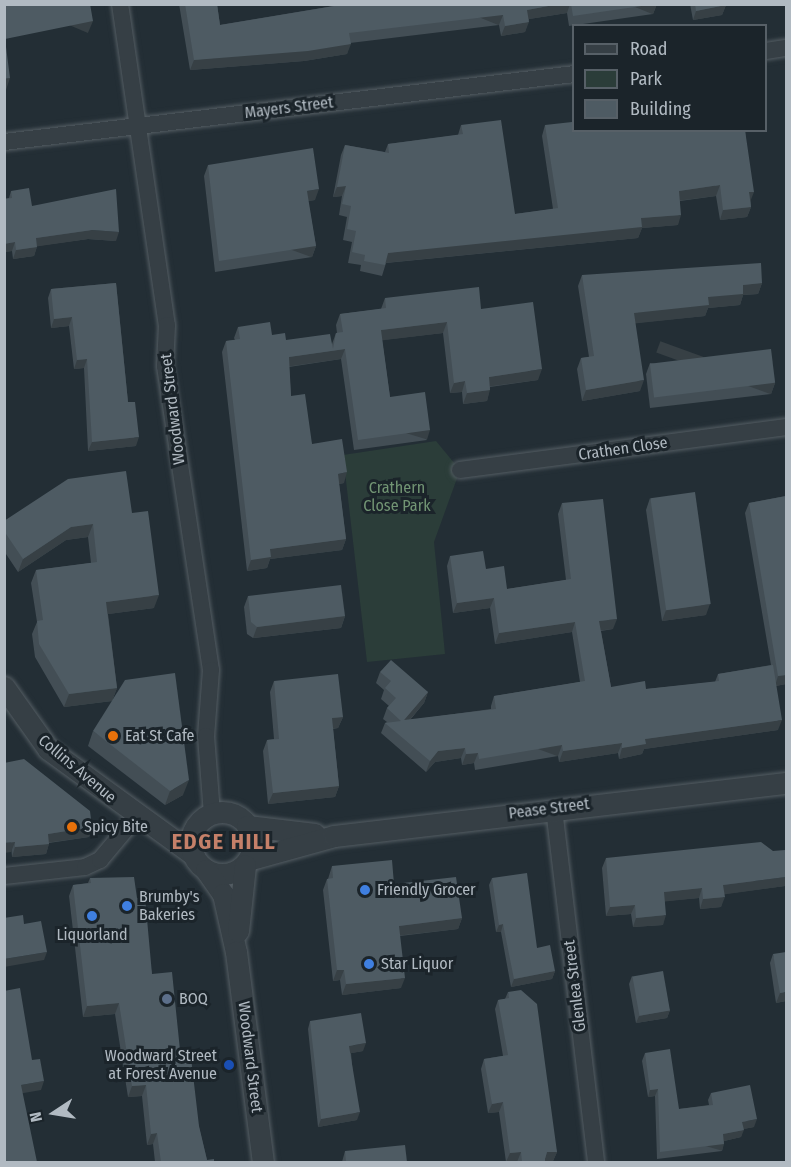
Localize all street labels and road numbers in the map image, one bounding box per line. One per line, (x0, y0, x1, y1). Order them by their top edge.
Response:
street label: Mayers Street (244, 93, 334, 123)
street label: Woodward Street (157, 352, 189, 466)
street label: Crathen Close (577, 433, 669, 465)
street label: Collins Avenue (34, 731, 120, 807)
street label: Pease Street (508, 795, 590, 823)
street label: Glenlea Street (560, 939, 590, 1033)
street label: Woodward Street (234, 1000, 266, 1114)

